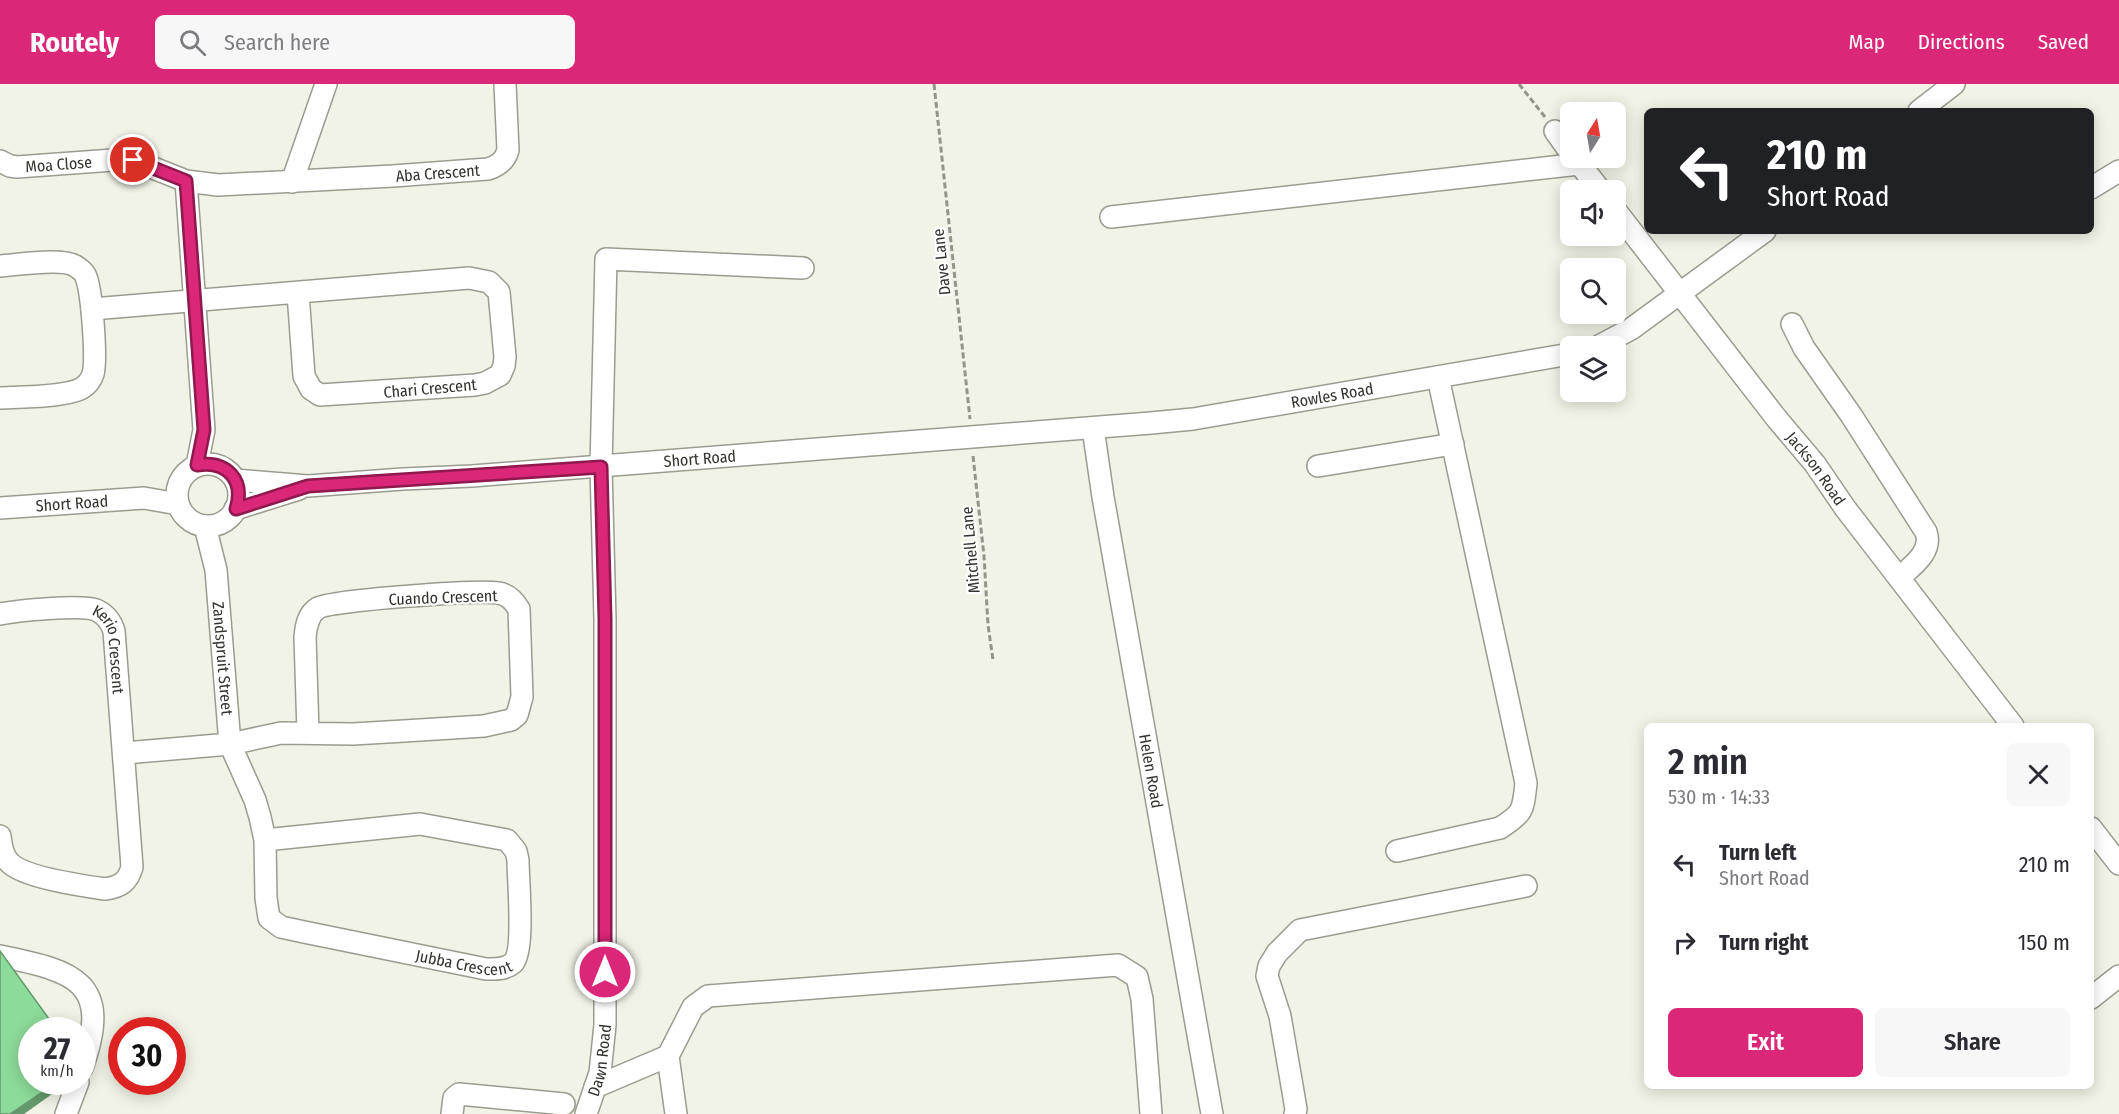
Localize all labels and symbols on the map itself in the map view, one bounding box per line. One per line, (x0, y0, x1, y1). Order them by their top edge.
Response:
north arrow (1560, 102, 1626, 168)
pin (107, 134, 158, 185)
street label: Moa Close (25, 153, 93, 176)
street label: Aba Crescent (395, 161, 481, 186)
street label: Dave Lane (929, 228, 954, 296)
street label: Chari Crescent (383, 375, 478, 402)
street label: Rowles Road (1290, 379, 1375, 412)
street label: Jackson Road (1782, 428, 1849, 509)
street label: Short Road (663, 446, 737, 471)
street label: Short Road (35, 492, 109, 516)
street label: Mitchell Lane (957, 506, 984, 594)
street label: Cuando Crescent (388, 586, 499, 609)
street label: Kerio Crescent (89, 601, 128, 695)
street label: Zandspruit Street (209, 601, 237, 717)
street label: Helen Road (1135, 733, 1167, 810)
position arrow (573, 940, 637, 1004)
street label: Jubba Crescent (414, 946, 516, 979)
speed limit sign: 30 (108, 1017, 186, 1095)
street label: Dawn Road (584, 1023, 615, 1099)

